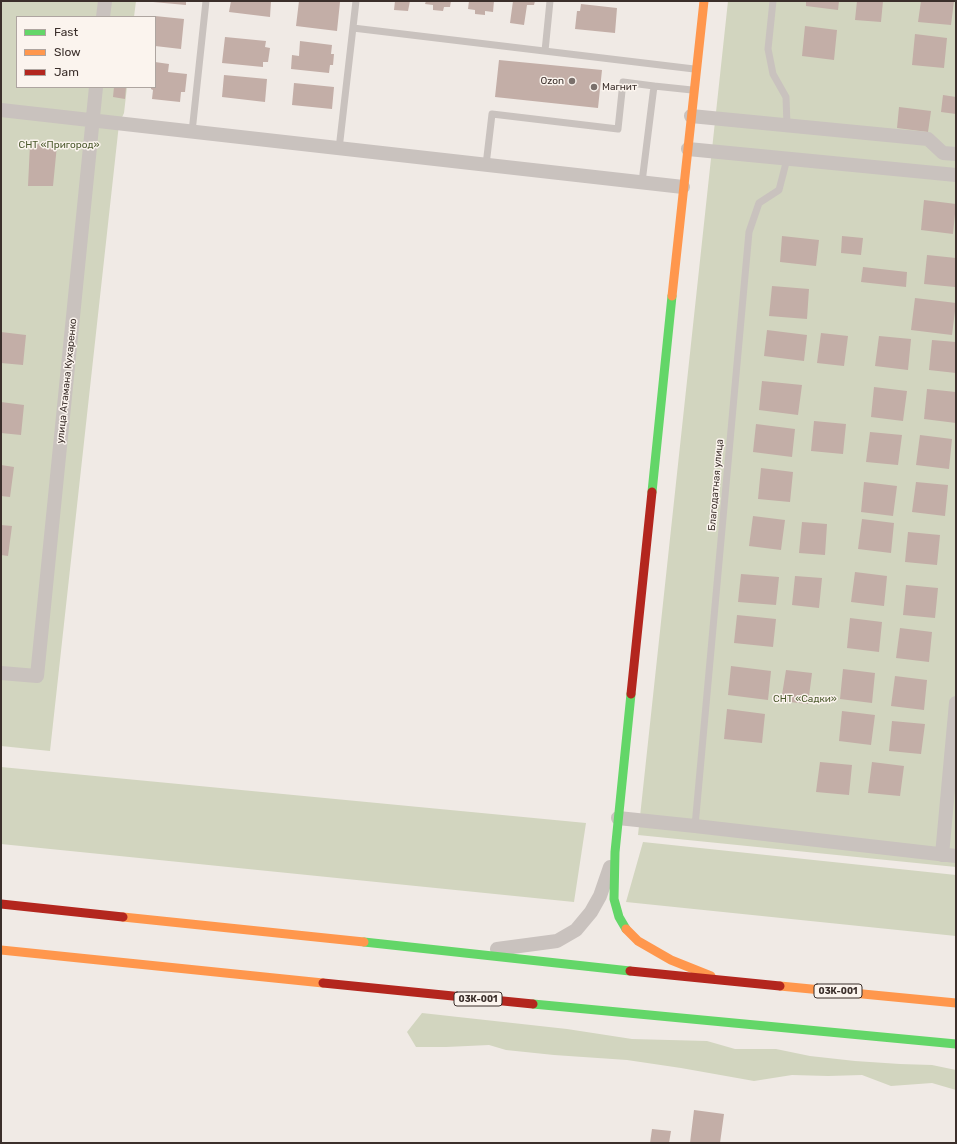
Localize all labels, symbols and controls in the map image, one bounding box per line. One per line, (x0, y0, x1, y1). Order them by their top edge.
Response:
legend (16, 16, 156, 88)
text: Fast (54, 25, 78, 39)
text: Slow (54, 45, 81, 59)
text: Jam (54, 65, 79, 79)
place label: Ozon (540, 75, 564, 87)
marker: Ozon (567, 76, 577, 86)
place label: Магнит (602, 81, 637, 93)
marker: Магнит (589, 82, 599, 92)
park label: СНТ «Пригород» (18, 139, 100, 151)
street label: улица Атамана Кухаренко (54, 318, 80, 444)
street label: Благодатная улица (706, 438, 726, 532)
park label: СНТ «Садки» (773, 693, 837, 705)
road number: 03К-001 (814, 984, 862, 998)
road number: 03К-001 (454, 992, 502, 1006)

